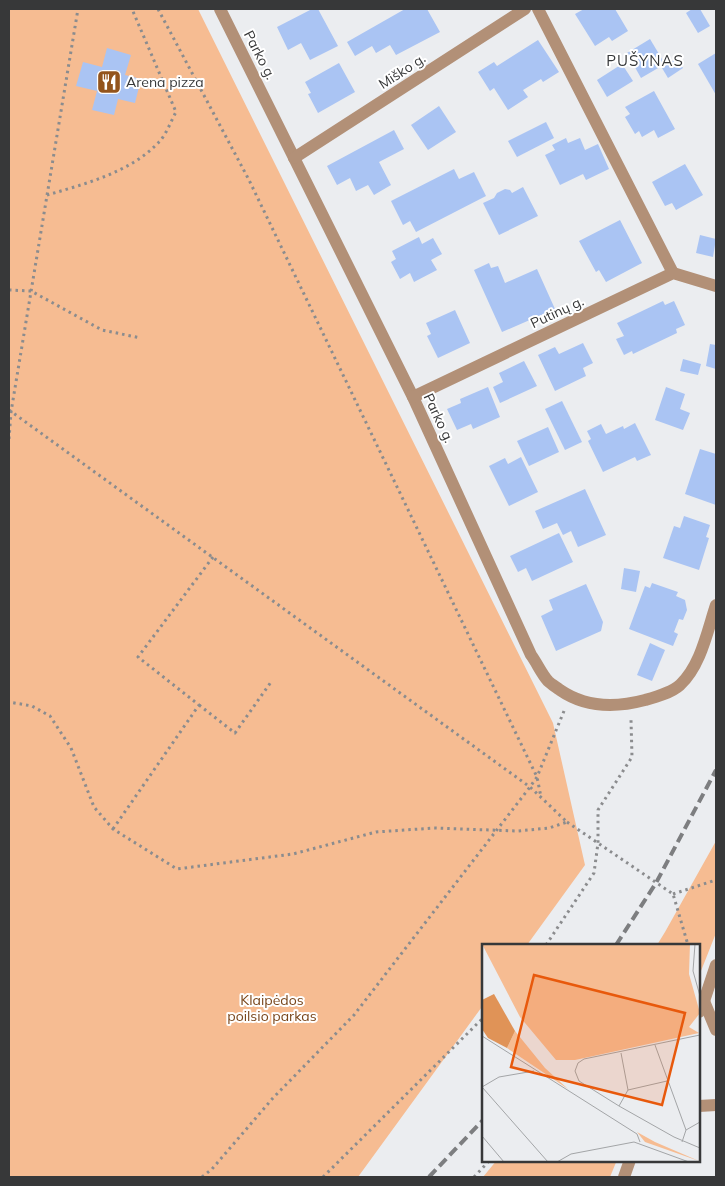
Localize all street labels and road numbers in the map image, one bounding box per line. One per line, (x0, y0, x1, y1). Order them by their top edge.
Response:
street label: Parko g. (240, 27, 280, 83)
street label: Miško g. (375, 49, 429, 93)
street label: Putinų g. (527, 292, 587, 332)
street label: Parko g. (420, 390, 458, 446)

